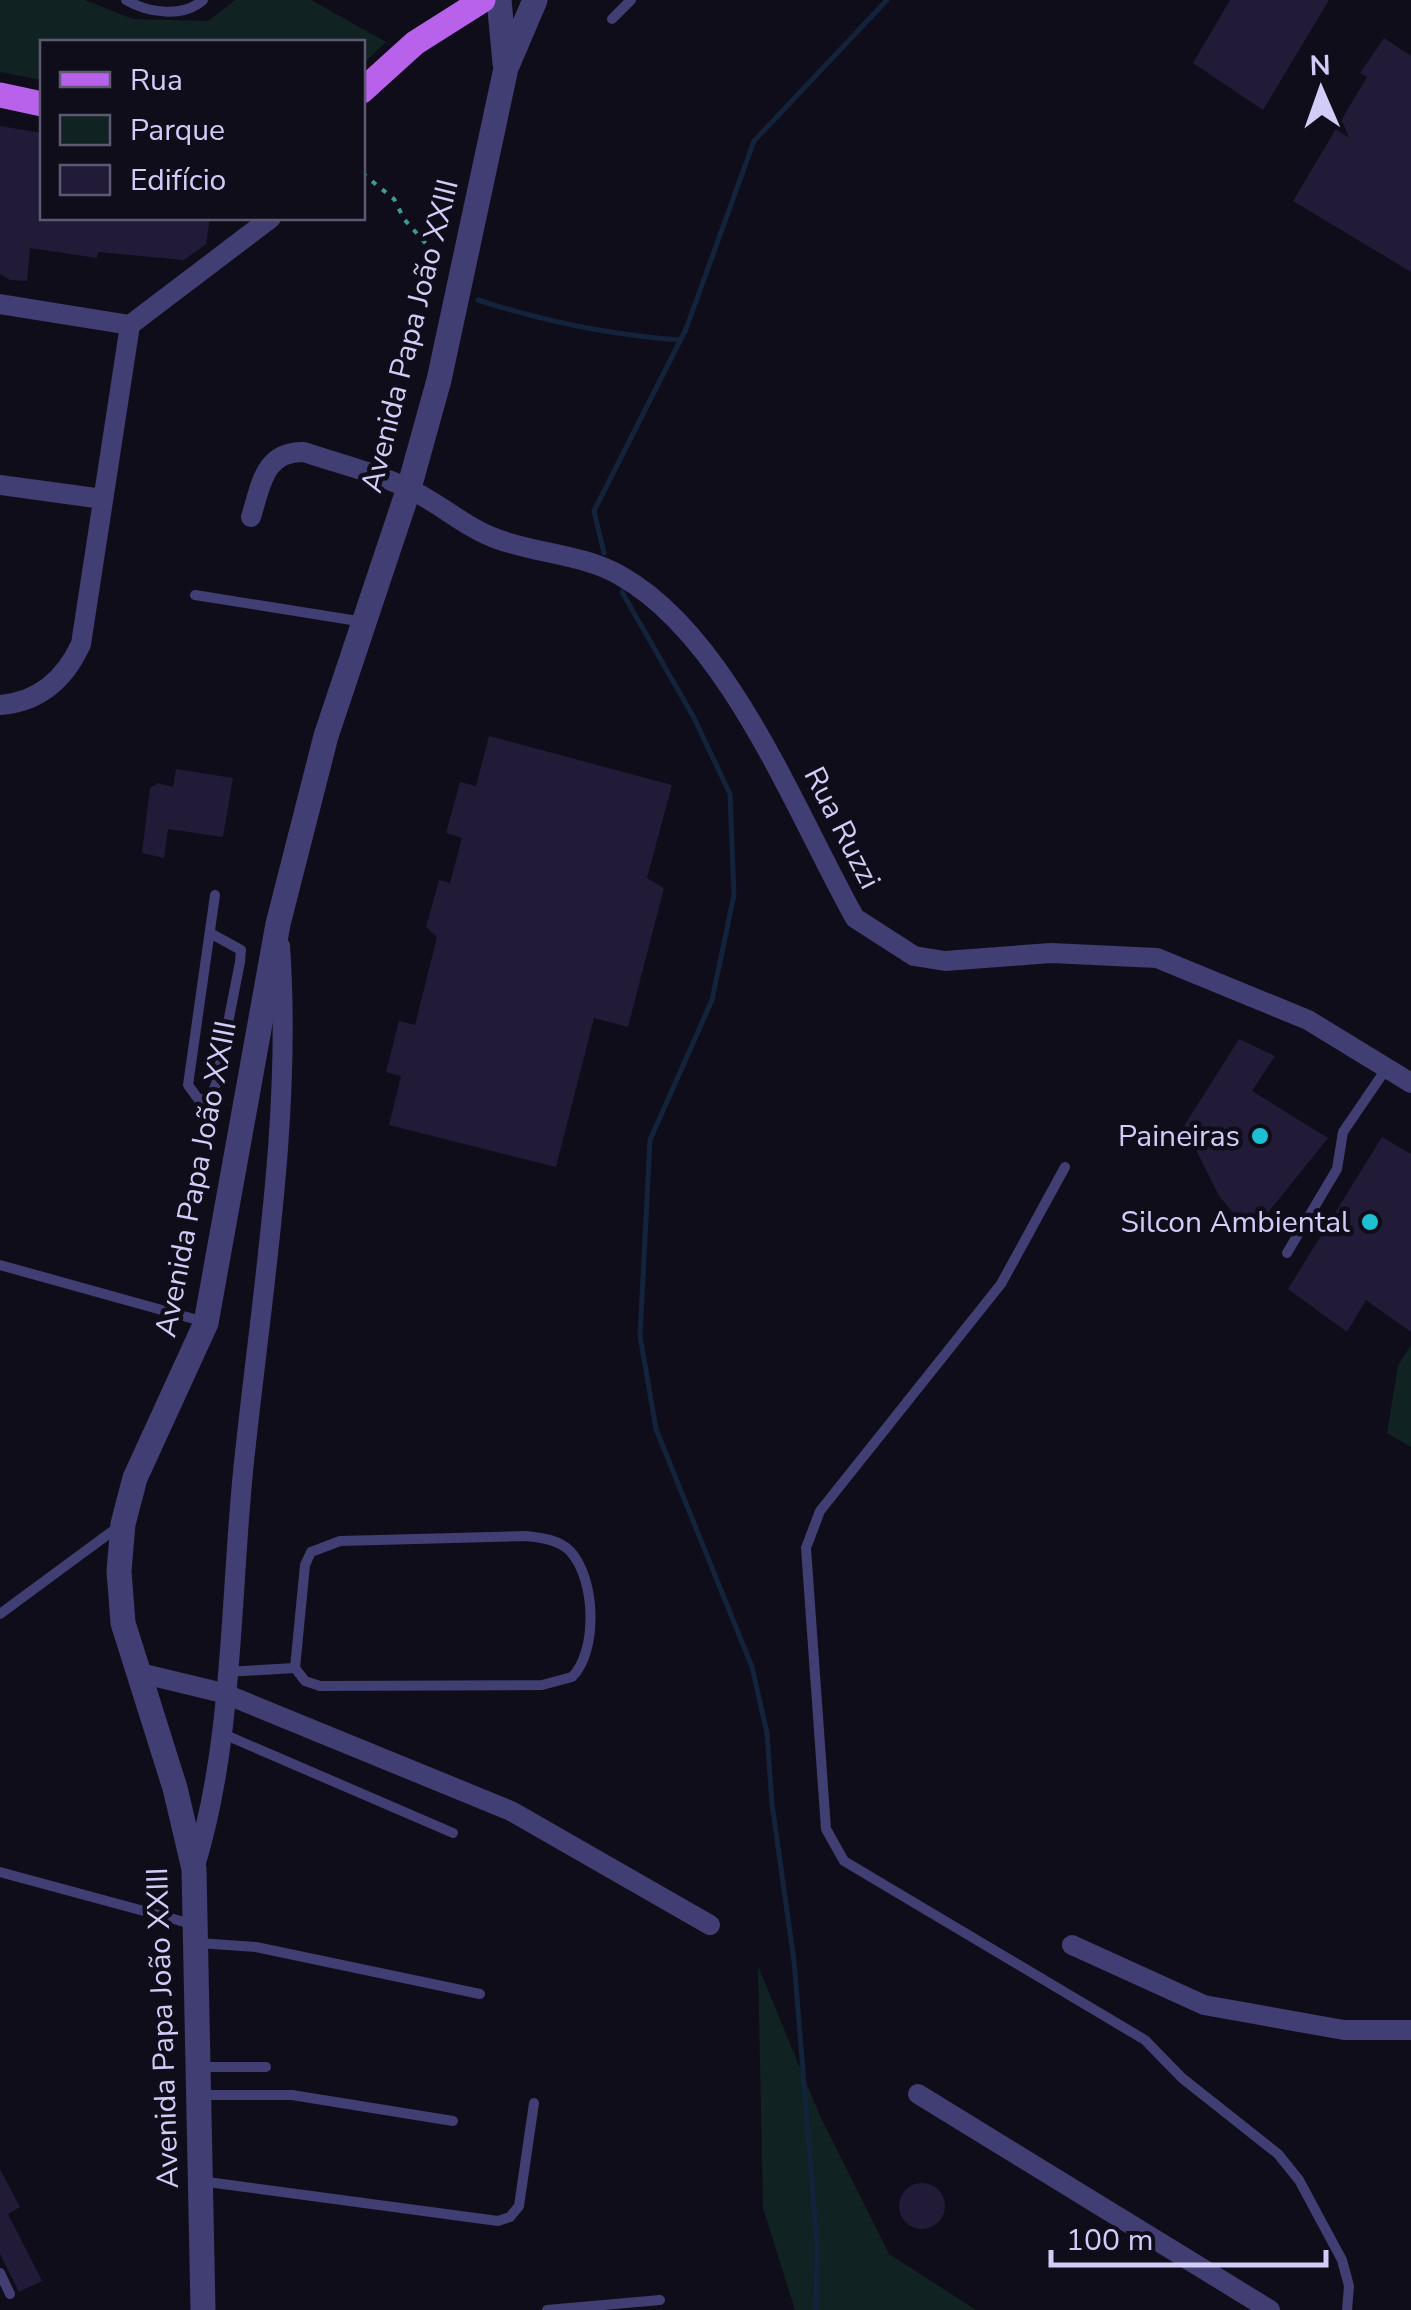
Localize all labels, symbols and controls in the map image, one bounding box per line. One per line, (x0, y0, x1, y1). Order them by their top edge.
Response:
legend (40, 40, 365, 220)
north arrow (1271, 40, 1371, 140)
text: N (1309, 47, 1331, 85)
text: Rua (130, 60, 183, 101)
text: Parque (130, 110, 225, 151)
text: Edifício (130, 160, 226, 201)
street label: Avenida Papa João XXIII (351, 175, 469, 497)
street label: Rua Ruzzi (794, 760, 890, 896)
street label: Avenida Papa João XXIII (145, 1017, 247, 1341)
place label: Paineiras (1118, 1116, 1240, 1157)
marker: Paineiras (1249, 1125, 1271, 1147)
place label: Silcon Ambiental (1121, 1202, 1350, 1243)
marker: Silcon Ambiental (1359, 1211, 1381, 1233)
street label: Avenida Papa João XXIII (137, 1867, 189, 2189)
scale bar (1051, 2205, 1326, 2267)
text: 100 m (1066, 2220, 1153, 2261)

